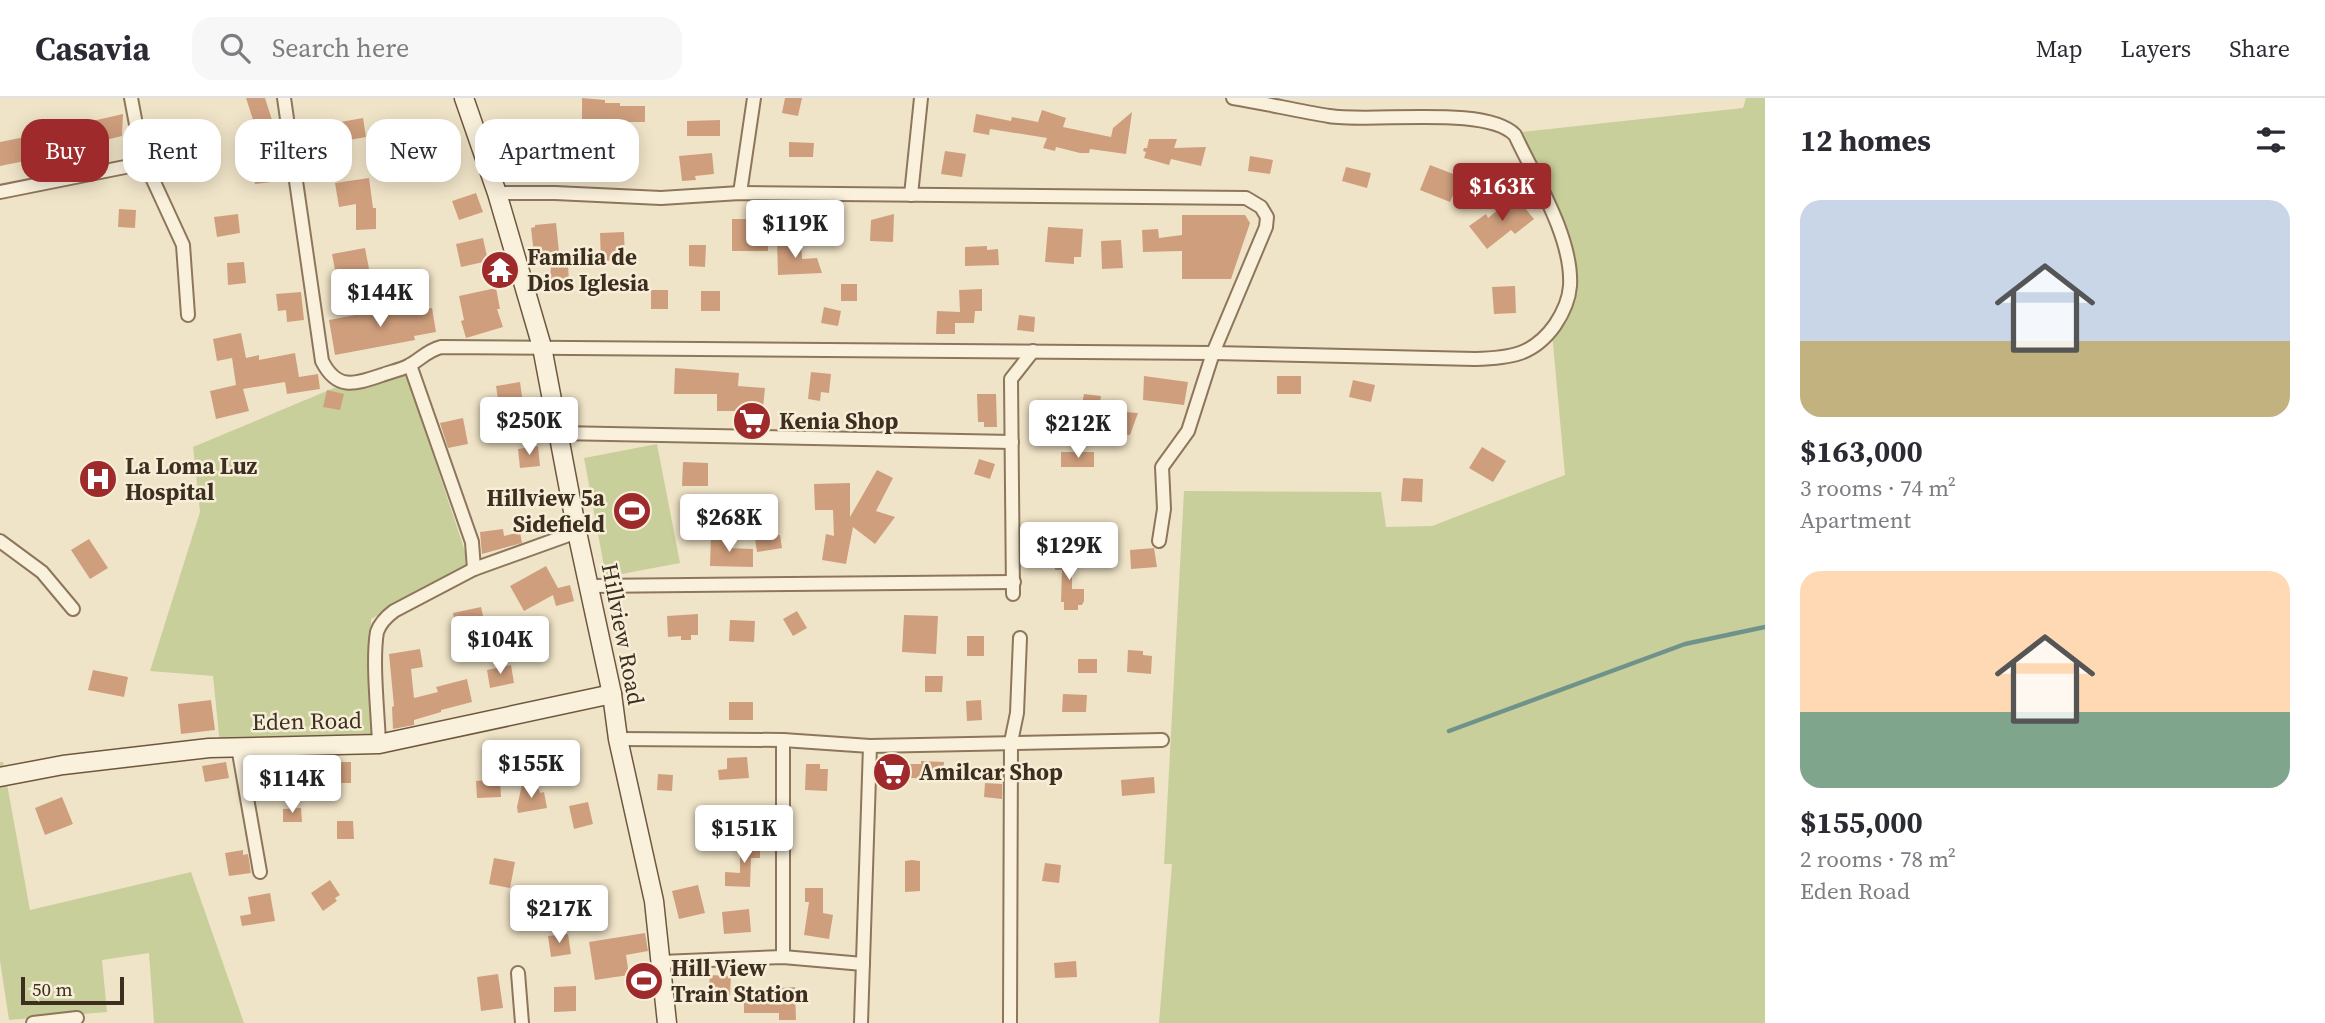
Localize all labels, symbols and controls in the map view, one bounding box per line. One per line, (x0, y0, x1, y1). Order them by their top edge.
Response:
search box (192, 17, 682, 80)
text: Casavia (35, 26, 150, 71)
icon: search (216, 29, 254, 67)
text: Search here (272, 30, 409, 66)
text: Map (2036, 32, 2083, 65)
text: Layers (2121, 32, 2191, 65)
text: Share (2229, 32, 2290, 65)
chip: Buy (21, 119, 109, 182)
chip: Rent (123, 119, 221, 182)
chip: Filters (235, 119, 352, 182)
chip: New (366, 119, 461, 182)
chip: Apartment (475, 119, 639, 182)
text: 12 homes (1800, 120, 1931, 161)
icon: filters (2252, 121, 2290, 159)
pin: $163K (1453, 164, 1551, 223)
text: $163K (1469, 170, 1535, 202)
pin: $119K (746, 200, 844, 260)
text: $119K (762, 207, 828, 239)
place label: Familia de Dios Iglesia (527, 241, 650, 299)
icon: home (1982, 245, 2108, 371)
temple icon: Familia de Dios Iglesia (479, 249, 521, 291)
pin: $144K (331, 270, 429, 329)
text: $144K (347, 276, 413, 308)
pin: $250K (480, 398, 578, 457)
supermarket icon: Kenia Shop (731, 400, 773, 442)
pin: $212K (1029, 400, 1127, 460)
text: $250K (496, 404, 562, 436)
place label: Kenia Shop (779, 405, 898, 437)
text: $212K (1045, 407, 1111, 439)
text: $163,000 (1800, 431, 1923, 472)
place label: La Loma Luz Hospital (125, 450, 258, 508)
hospital icon: La Loma Luz Hospital (77, 458, 119, 500)
text: 3 rooms · 74 m² (1800, 472, 1956, 504)
place label: Hillview 5a Sidefield (486, 482, 606, 540)
sports icon: Hillview 5a Sidefield (611, 490, 653, 532)
pin: $268K (680, 494, 778, 554)
text: $268K (696, 501, 762, 533)
text: Apartment (1800, 504, 1911, 536)
pin: $129K (1020, 522, 1118, 582)
text: $129K (1036, 529, 1102, 561)
street label: Hillview Road (594, 561, 652, 707)
pin: $104K (451, 616, 549, 676)
icon: home (1982, 616, 2108, 742)
text: $104K (467, 623, 533, 655)
street label: Eden Road (252, 704, 362, 738)
pin: $155K (482, 740, 580, 800)
text: $155K (498, 747, 564, 779)
supermarket icon: Amilcar Shop (871, 751, 913, 793)
pin: $114K (243, 756, 341, 815)
place label: Amilcar Shop (919, 756, 1063, 788)
text: $114K (259, 762, 325, 794)
text: $155,000 (1800, 802, 1923, 843)
pin: $151K (695, 806, 793, 865)
text: $151K (711, 812, 777, 844)
text: 2 rooms · 78 m² (1800, 843, 1956, 875)
text: Eden Road (1800, 875, 1910, 907)
pin: $217K (510, 886, 608, 945)
text: $217K (526, 892, 592, 924)
place label: Hill View Train Station (671, 952, 809, 1010)
sports icon: Hill View Train Station (623, 960, 665, 1002)
scale bar (21, 974, 124, 1006)
text: 50 m (32, 976, 73, 1002)

